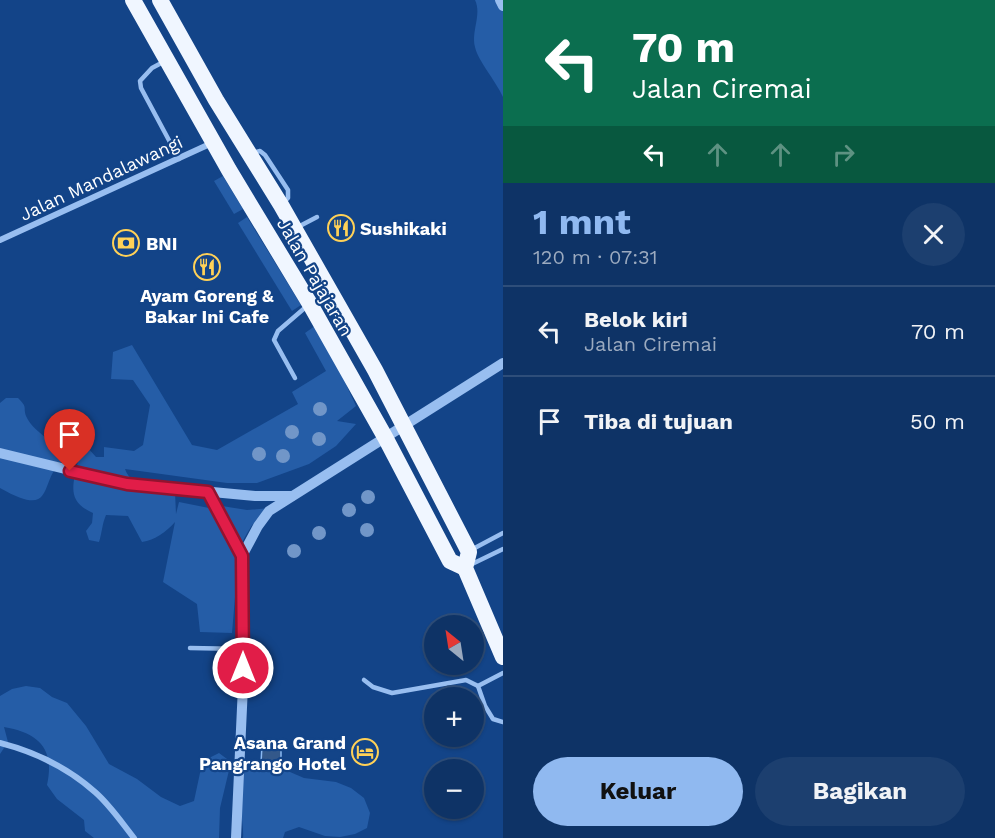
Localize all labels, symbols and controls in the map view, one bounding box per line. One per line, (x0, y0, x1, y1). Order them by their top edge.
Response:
text: 70 m (632, 23, 735, 72)
icon: left (533, 24, 611, 102)
text: Jalan Ciremai (632, 73, 812, 105)
street label: Jalan Mandalawangi (16, 131, 186, 225)
icon: left (638, 138, 671, 171)
icon: ahead (701, 138, 734, 171)
icon: ahead (764, 138, 797, 171)
icon: right (827, 138, 860, 171)
text: 1 mnt (533, 201, 631, 243)
button: close (902, 203, 965, 266)
restaurant icon: Sushikaki (326, 213, 356, 243)
street label: Jalan Pajajaran (273, 214, 357, 340)
place label: Sushikaki (360, 218, 447, 239)
bank icon: BNI (111, 228, 141, 258)
place label: BNI (146, 233, 177, 254)
text: 120 m · 07:31 (533, 245, 658, 269)
restaurant icon: Ayam Goreng & Bakar Ini Cafe (192, 252, 222, 282)
place label: Ayam Goreng & Bakar Ini Cafe (140, 285, 274, 327)
text: Belok kiri (584, 307, 688, 332)
icon: left (533, 315, 566, 348)
text: 70 m (911, 319, 965, 344)
text: Jalan Ciremai (584, 332, 717, 356)
icon: arrive (533, 405, 566, 438)
pin (44, 409, 95, 471)
text: Tiba di tujuan (584, 409, 733, 434)
text: 50 m (910, 409, 965, 434)
icon: arrive (53, 418, 86, 451)
north arrow (424, 615, 484, 675)
map controls (424, 615, 484, 819)
position arrow (211, 636, 275, 700)
button: + (424, 687, 484, 747)
place label: Asana Grand Pangrango Hotel (199, 732, 346, 774)
hotel icon: Asana Grand Pangrango Hotel (350, 737, 380, 767)
button: Keluar (533, 757, 743, 826)
button: Bagikan (755, 757, 965, 826)
button: − (424, 759, 484, 819)

